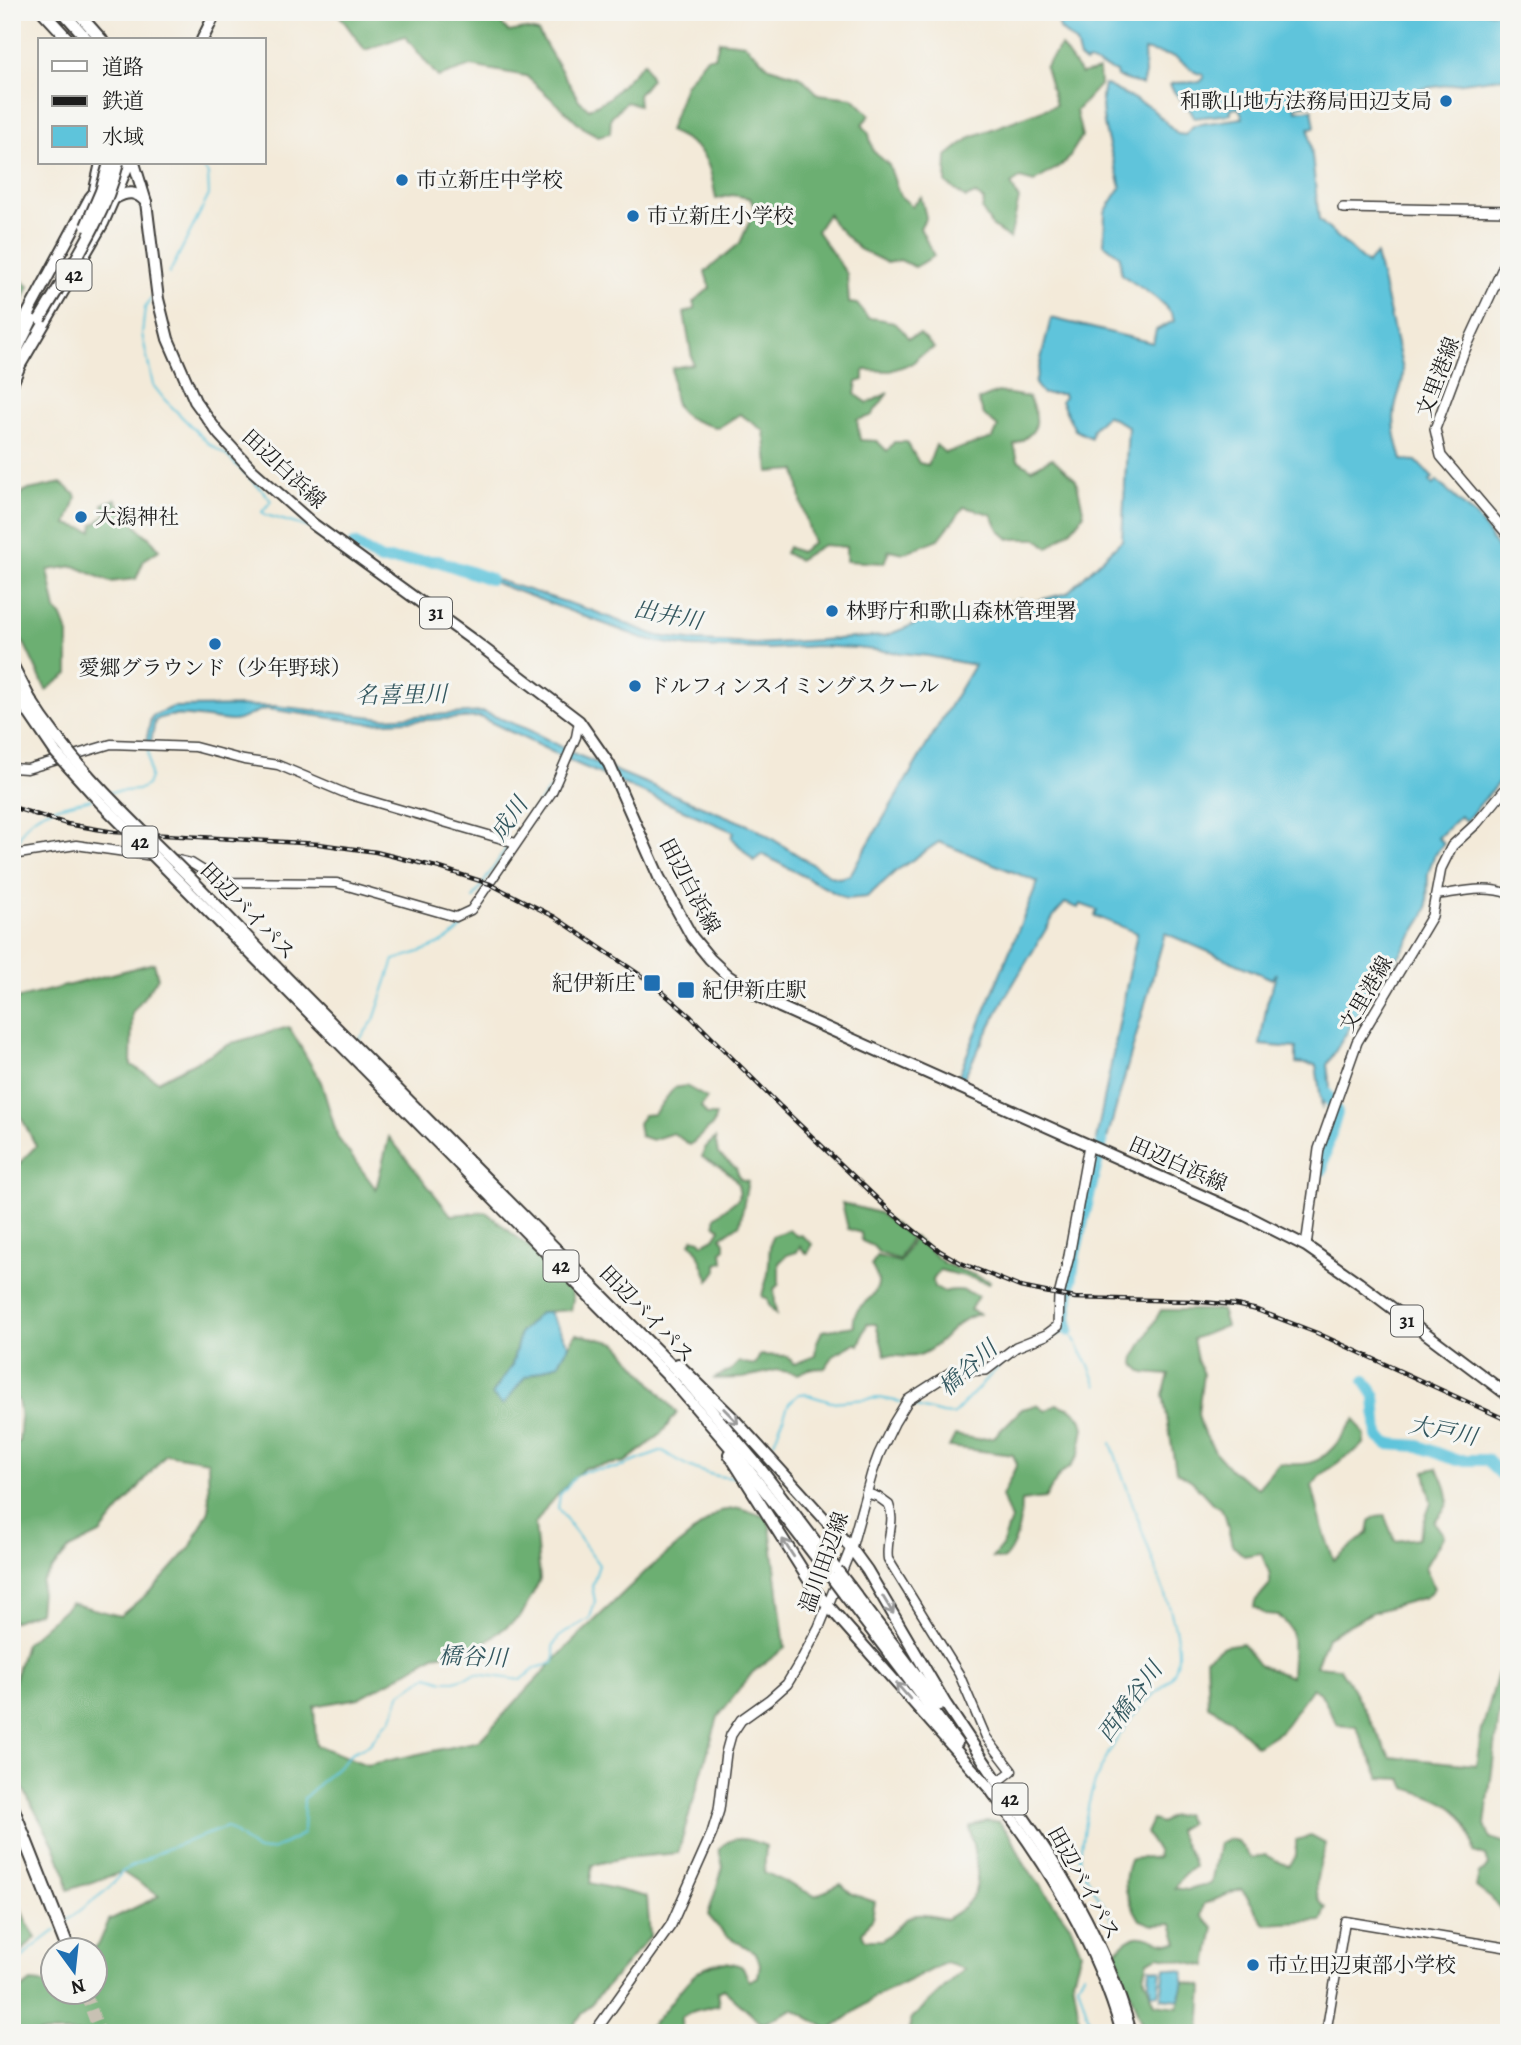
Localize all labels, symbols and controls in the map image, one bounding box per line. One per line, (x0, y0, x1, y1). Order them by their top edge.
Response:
legend (38, 38, 266, 164)
text: 道路 (102, 53, 144, 81)
text: 鉄道 (102, 87, 144, 115)
place label: 和歌山地方法務局田辺支局 (1180, 87, 1432, 115)
marker: 和歌山地方法務局田辺支局 (1438, 93, 1454, 109)
text: 水域 (102, 123, 144, 151)
place label: 市立新庄中学校 (416, 166, 563, 194)
marker: 市立新庄中学校 (394, 172, 410, 188)
place label: 市立新庄小学校 (647, 202, 794, 230)
marker: 市立新庄小学校 (625, 208, 641, 224)
road number: 42 (56, 260, 92, 290)
street label: 文里港線 (1410, 333, 1466, 421)
street label: 田辺白浜線 (236, 423, 332, 515)
place label: 大潟神社 (95, 503, 179, 531)
marker: 大潟神社 (73, 509, 89, 525)
water label: 出井川 (631, 593, 708, 637)
place label: 林野庁和歌山森林管理署 (846, 597, 1077, 625)
road number: 31 (420, 598, 452, 628)
marker: 林野庁和歌山森林管理署 (824, 603, 840, 619)
marker: 愛郷グラウンド（少年野球） (207, 636, 223, 652)
place label: 愛郷グラウンド（少年野球） (79, 654, 352, 682)
place label: ドルフィンスイミングスクール (649, 672, 939, 700)
marker: ドルフィンスイミングスクール (627, 678, 643, 694)
water label: 名喜里川 (355, 679, 450, 711)
water label: 成川 (483, 789, 537, 847)
road number: 42 (122, 827, 158, 858)
street label: 田辺白浜線 (653, 833, 727, 939)
street label: 田辺バイパス (194, 856, 302, 966)
street label: 文里港線 (1333, 951, 1399, 1037)
place label: 紀伊新庄 (552, 969, 636, 997)
marker: 紀伊新庄 (642, 973, 662, 993)
place label: 紀伊新庄駅 (702, 976, 807, 1004)
marker: 紀伊新庄駅 (676, 980, 696, 1000)
street label: 田辺白浜線 (1124, 1130, 1232, 1198)
road number: 42 (544, 1250, 578, 1282)
street label: 田辺バイパス (593, 1259, 701, 1369)
road number: 31 (1391, 1306, 1423, 1336)
water label: 橋谷川 (932, 1331, 1006, 1403)
one-way arrow (722, 1407, 739, 1424)
water label: 大戸川 (1406, 1409, 1483, 1453)
street label: 温川田辺線 (793, 1508, 855, 1616)
one-way arrow (781, 1539, 795, 1558)
one-way arrow (881, 1595, 895, 1615)
water label: 橋谷川 (438, 1640, 511, 1674)
water label: 西橋谷川 (1090, 1653, 1171, 1748)
one-way arrow (895, 1683, 911, 1701)
road number: 42 (992, 1784, 1028, 1814)
street label: 田辺バイパス (1041, 1821, 1127, 1945)
north arrow (38, 1937, 108, 2007)
place label: 市立田辺東部小学校 (1267, 1951, 1456, 1979)
marker: 市立田辺東部小学校 (1245, 1957, 1261, 1973)
text: N (68, 1972, 88, 2001)

